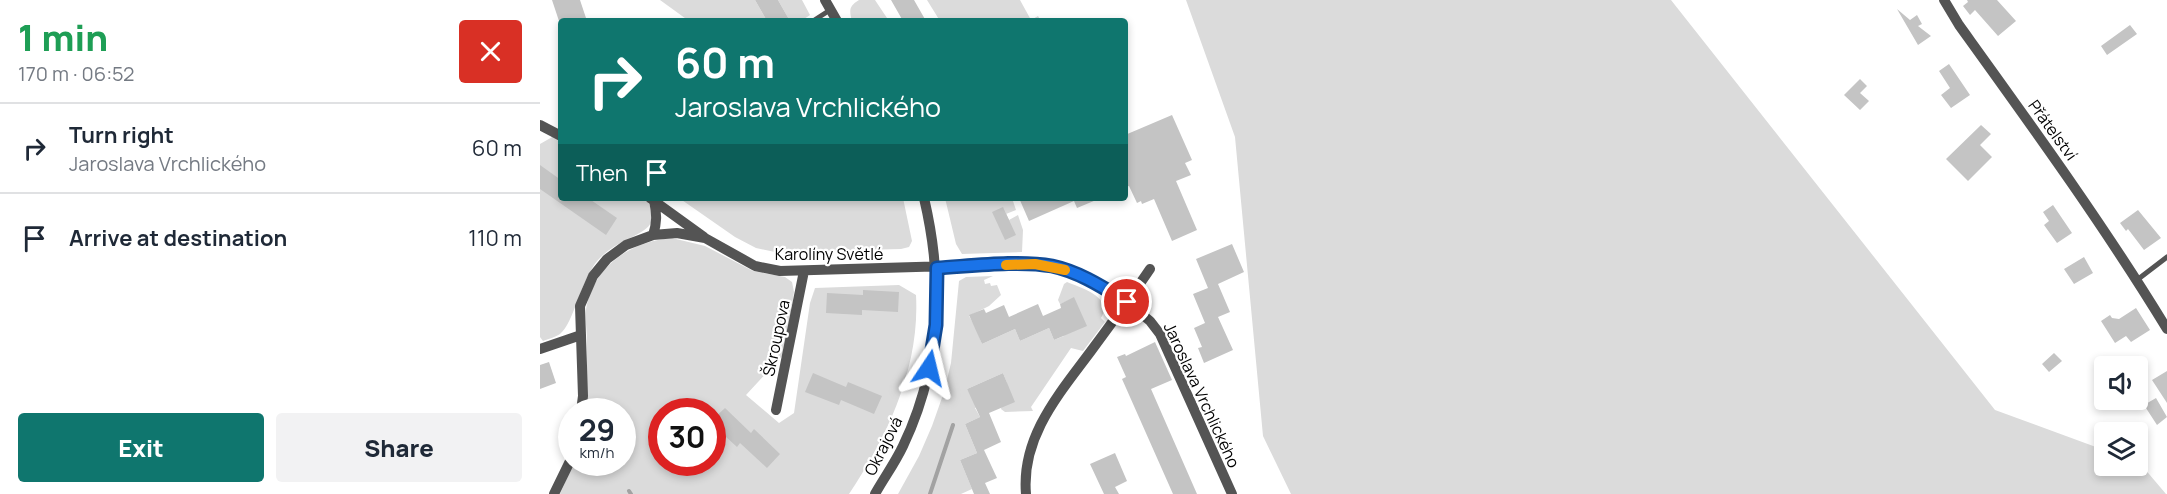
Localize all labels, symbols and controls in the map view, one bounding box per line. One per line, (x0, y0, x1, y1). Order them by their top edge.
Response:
text: 1 min (18, 13, 108, 62)
button: close (459, 20, 522, 83)
text: 60 m (675, 33, 775, 91)
icon: right (576, 42, 654, 120)
text: 170 m · 06:52 (18, 60, 135, 87)
text: Jaroslava Vrchlického (675, 88, 941, 125)
street label: Přátelství (2024, 95, 2083, 165)
text: Turn right (69, 120, 174, 150)
icon: right (18, 132, 51, 165)
text: 60 m (472, 133, 522, 163)
text: Jaroslava Vrchlického (69, 150, 266, 177)
icon: arrive (640, 156, 673, 189)
text: Then (576, 158, 628, 188)
icon: arrive (18, 222, 51, 255)
text: Arrive at destination (69, 223, 287, 253)
text: 110 m (468, 223, 522, 253)
street label: Karolíny Světlé (775, 243, 883, 265)
pin (1101, 276, 1152, 327)
icon: arrive (1110, 285, 1143, 318)
street label: Škroupova (757, 298, 795, 378)
street label: Jaroslava Vrchlického (1159, 319, 1245, 471)
position arrow (897, 336, 961, 400)
map controls (2094, 356, 2148, 476)
button: sound (2094, 356, 2148, 410)
speed limit sign: 30 (648, 398, 726, 476)
text: 29 (579, 409, 615, 450)
button: Exit (18, 413, 264, 482)
button: Share (276, 413, 522, 482)
street label: Okrajová (859, 413, 907, 479)
button: layers (2094, 422, 2148, 476)
text: km/h (580, 442, 614, 463)

